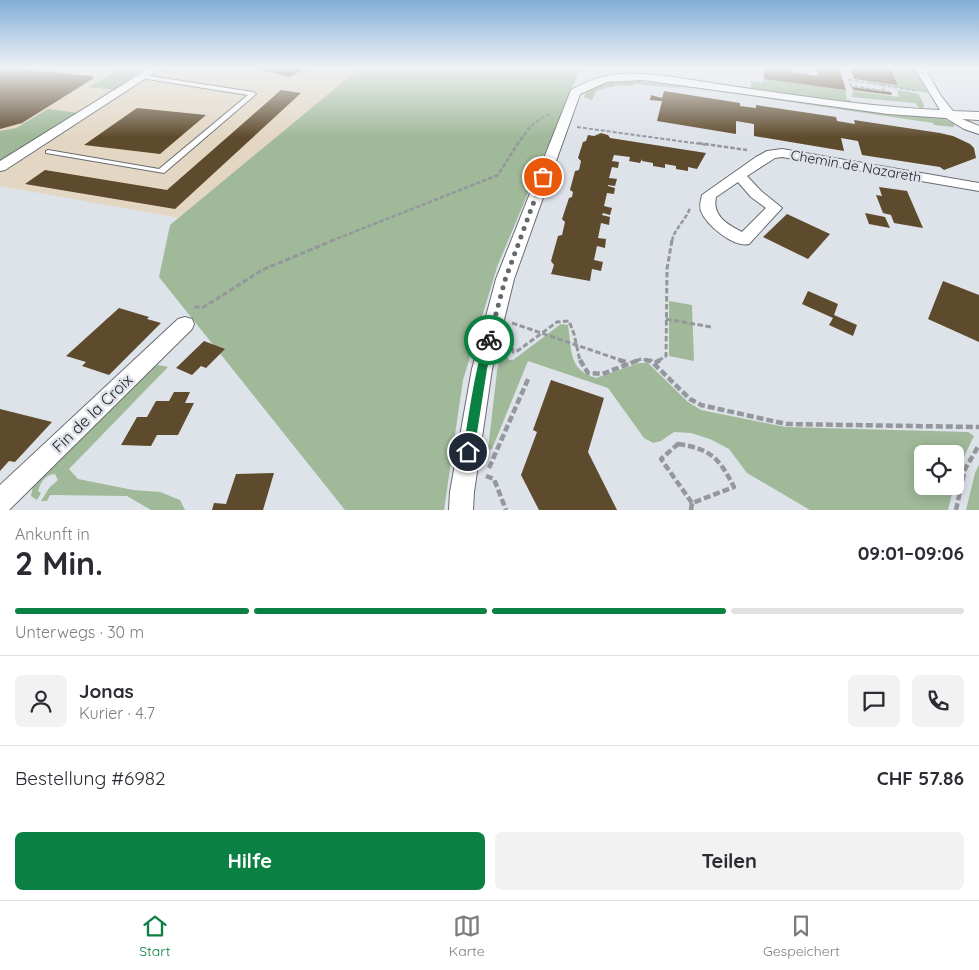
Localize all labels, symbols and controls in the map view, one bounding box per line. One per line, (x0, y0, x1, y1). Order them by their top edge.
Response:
street label: Chemin de Nazareth (789, 146, 923, 186)
pin (522, 156, 564, 198)
icon: bag (529, 163, 557, 191)
courier (464, 315, 514, 365)
icon: bike (475, 326, 503, 354)
street label: Fin de la Croix (48, 370, 137, 456)
pin (447, 431, 489, 473)
icon: home (454, 438, 482, 466)
map controls (914, 445, 964, 495)
button: locate (914, 445, 964, 495)
text: Ankunft in (15, 524, 90, 544)
text: 09:01–09:06 (858, 541, 964, 565)
text: 2 Min. (15, 543, 103, 583)
text: Unterwegs · 30 m (15, 622, 144, 642)
button: person (15, 675, 67, 727)
button: chat (848, 675, 900, 727)
button: phone (912, 675, 964, 727)
text: Jonas (79, 679, 134, 703)
text: Kurier · 4.7 (79, 703, 155, 723)
text: Bestellung #6982 (15, 766, 166, 790)
text: CHF 57.86 (877, 766, 964, 790)
button: Hilfe (15, 832, 485, 890)
button: Teilen (495, 832, 964, 890)
tab: Start (139, 912, 170, 960)
tab: Karte (449, 912, 485, 960)
tab: Gespeichert (763, 912, 840, 960)

